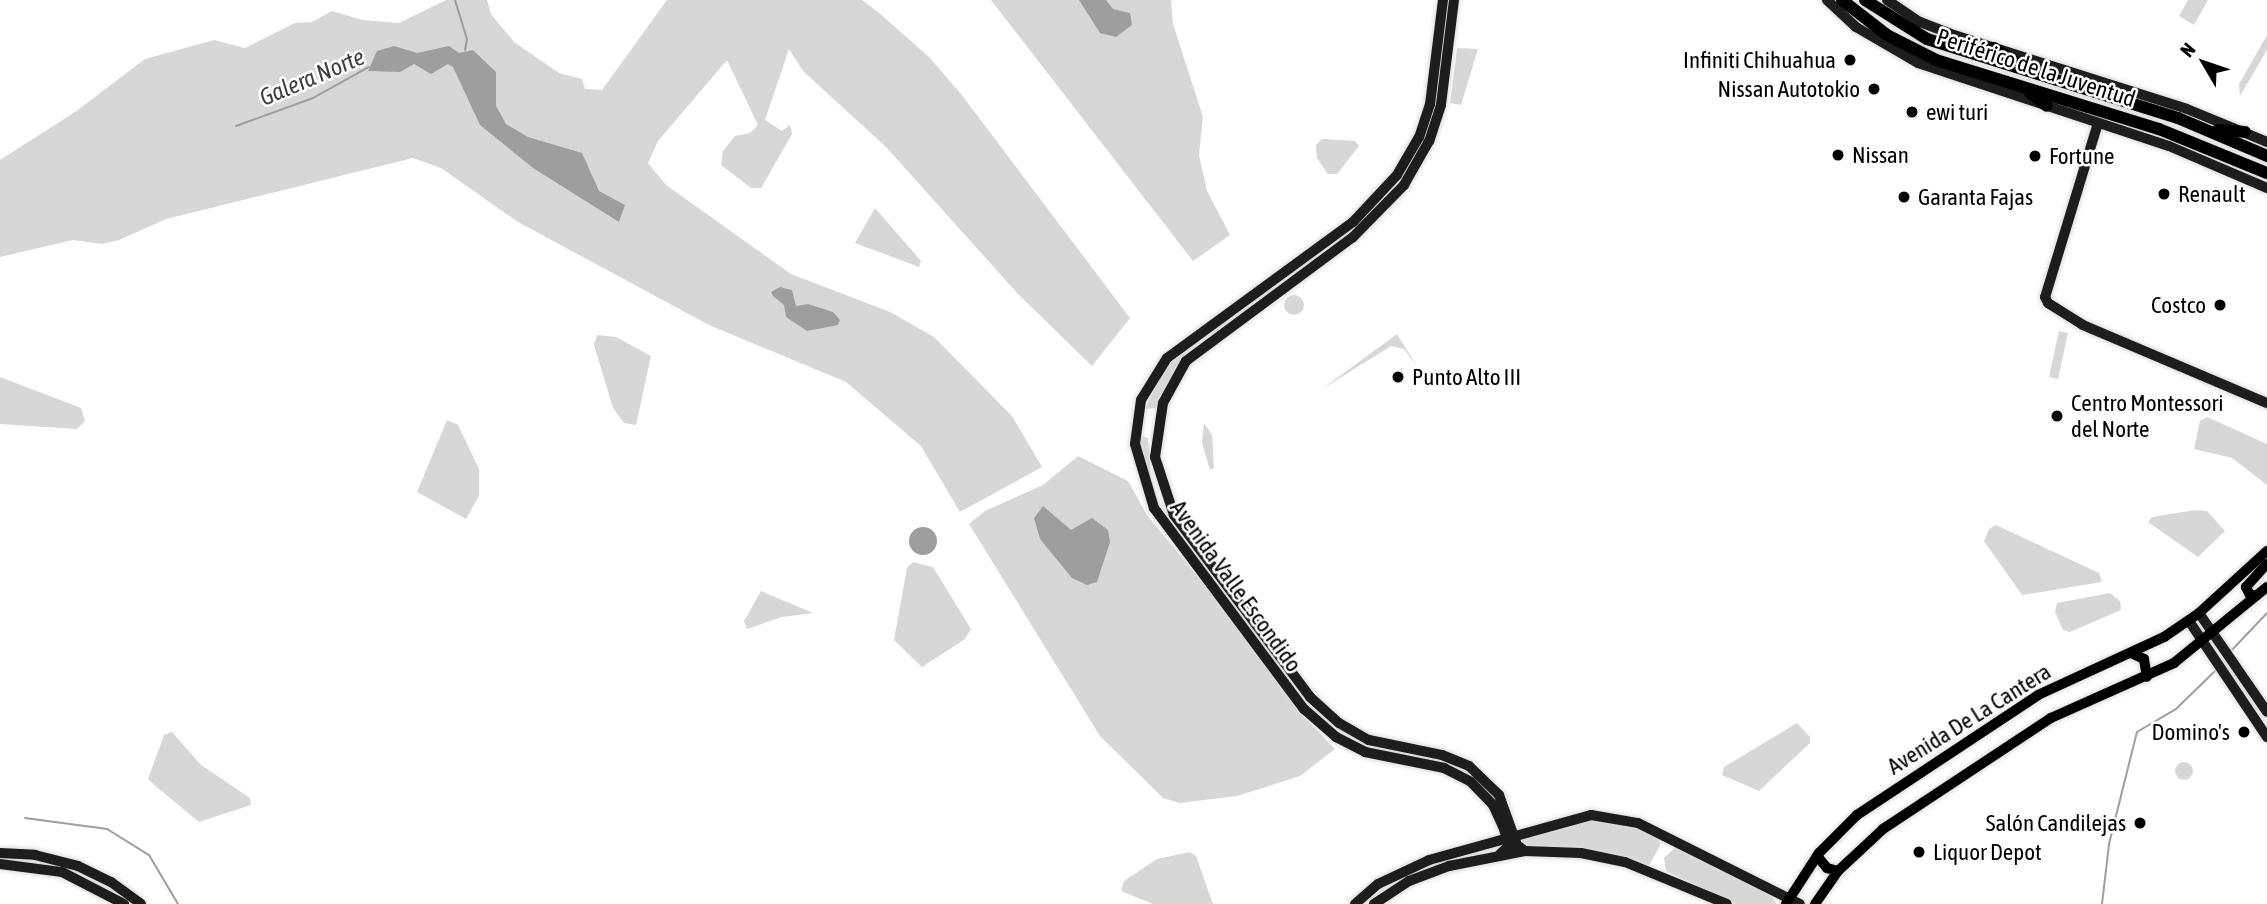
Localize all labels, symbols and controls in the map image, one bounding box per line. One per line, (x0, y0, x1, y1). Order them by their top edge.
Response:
street label: Periférico de la Juventud (1933, 23, 2139, 113)
north arrow (2169, 28, 2239, 98)
text: N (2176, 39, 2200, 61)
water label: Galera Norte (255, 42, 369, 112)
place label: Infiniti Chihuahua (1683, 46, 1836, 74)
marker: Infiniti Chihuahua (1842, 52, 1858, 68)
place label: Nissan Autotokio (1718, 75, 1860, 103)
marker: Nissan Autotokio (1866, 81, 1882, 97)
place label: ewi turi (1926, 98, 1988, 126)
marker: ewi turi (1904, 104, 1920, 120)
place label: Nissan (1852, 141, 1909, 169)
place label: Fortune (2049, 142, 2115, 170)
marker: Nissan (1830, 147, 1846, 163)
marker: Fortune (2027, 148, 2043, 164)
place label: Renault (2178, 180, 2246, 208)
place label: Garanta Fajas (1918, 183, 2033, 211)
marker: Renault (2156, 186, 2172, 202)
marker: Garanta Fajas (1896, 189, 1912, 205)
place label: Costco (2151, 291, 2206, 319)
marker: Costco (2212, 297, 2228, 313)
place label: Punto Alto III (1412, 363, 1521, 391)
marker: Punto Alto III (1390, 369, 1406, 385)
place label: Centro Montessori del Norte (2071, 389, 2224, 443)
marker: Centro Montessori del Norte (2049, 408, 2065, 424)
street label: Avenida Valle Escondido (1165, 495, 1307, 677)
street label: Avenida De La Cantera (1882, 658, 2056, 780)
place label: Domino's (2152, 718, 2230, 746)
marker: Domino's (2236, 724, 2252, 740)
place label: Salón Candilejas (1986, 809, 2126, 837)
marker: Salón Candilejas (2132, 815, 2148, 831)
place label: Liquor Depot (1933, 838, 2042, 866)
marker: Liquor Depot (1911, 844, 1927, 860)

